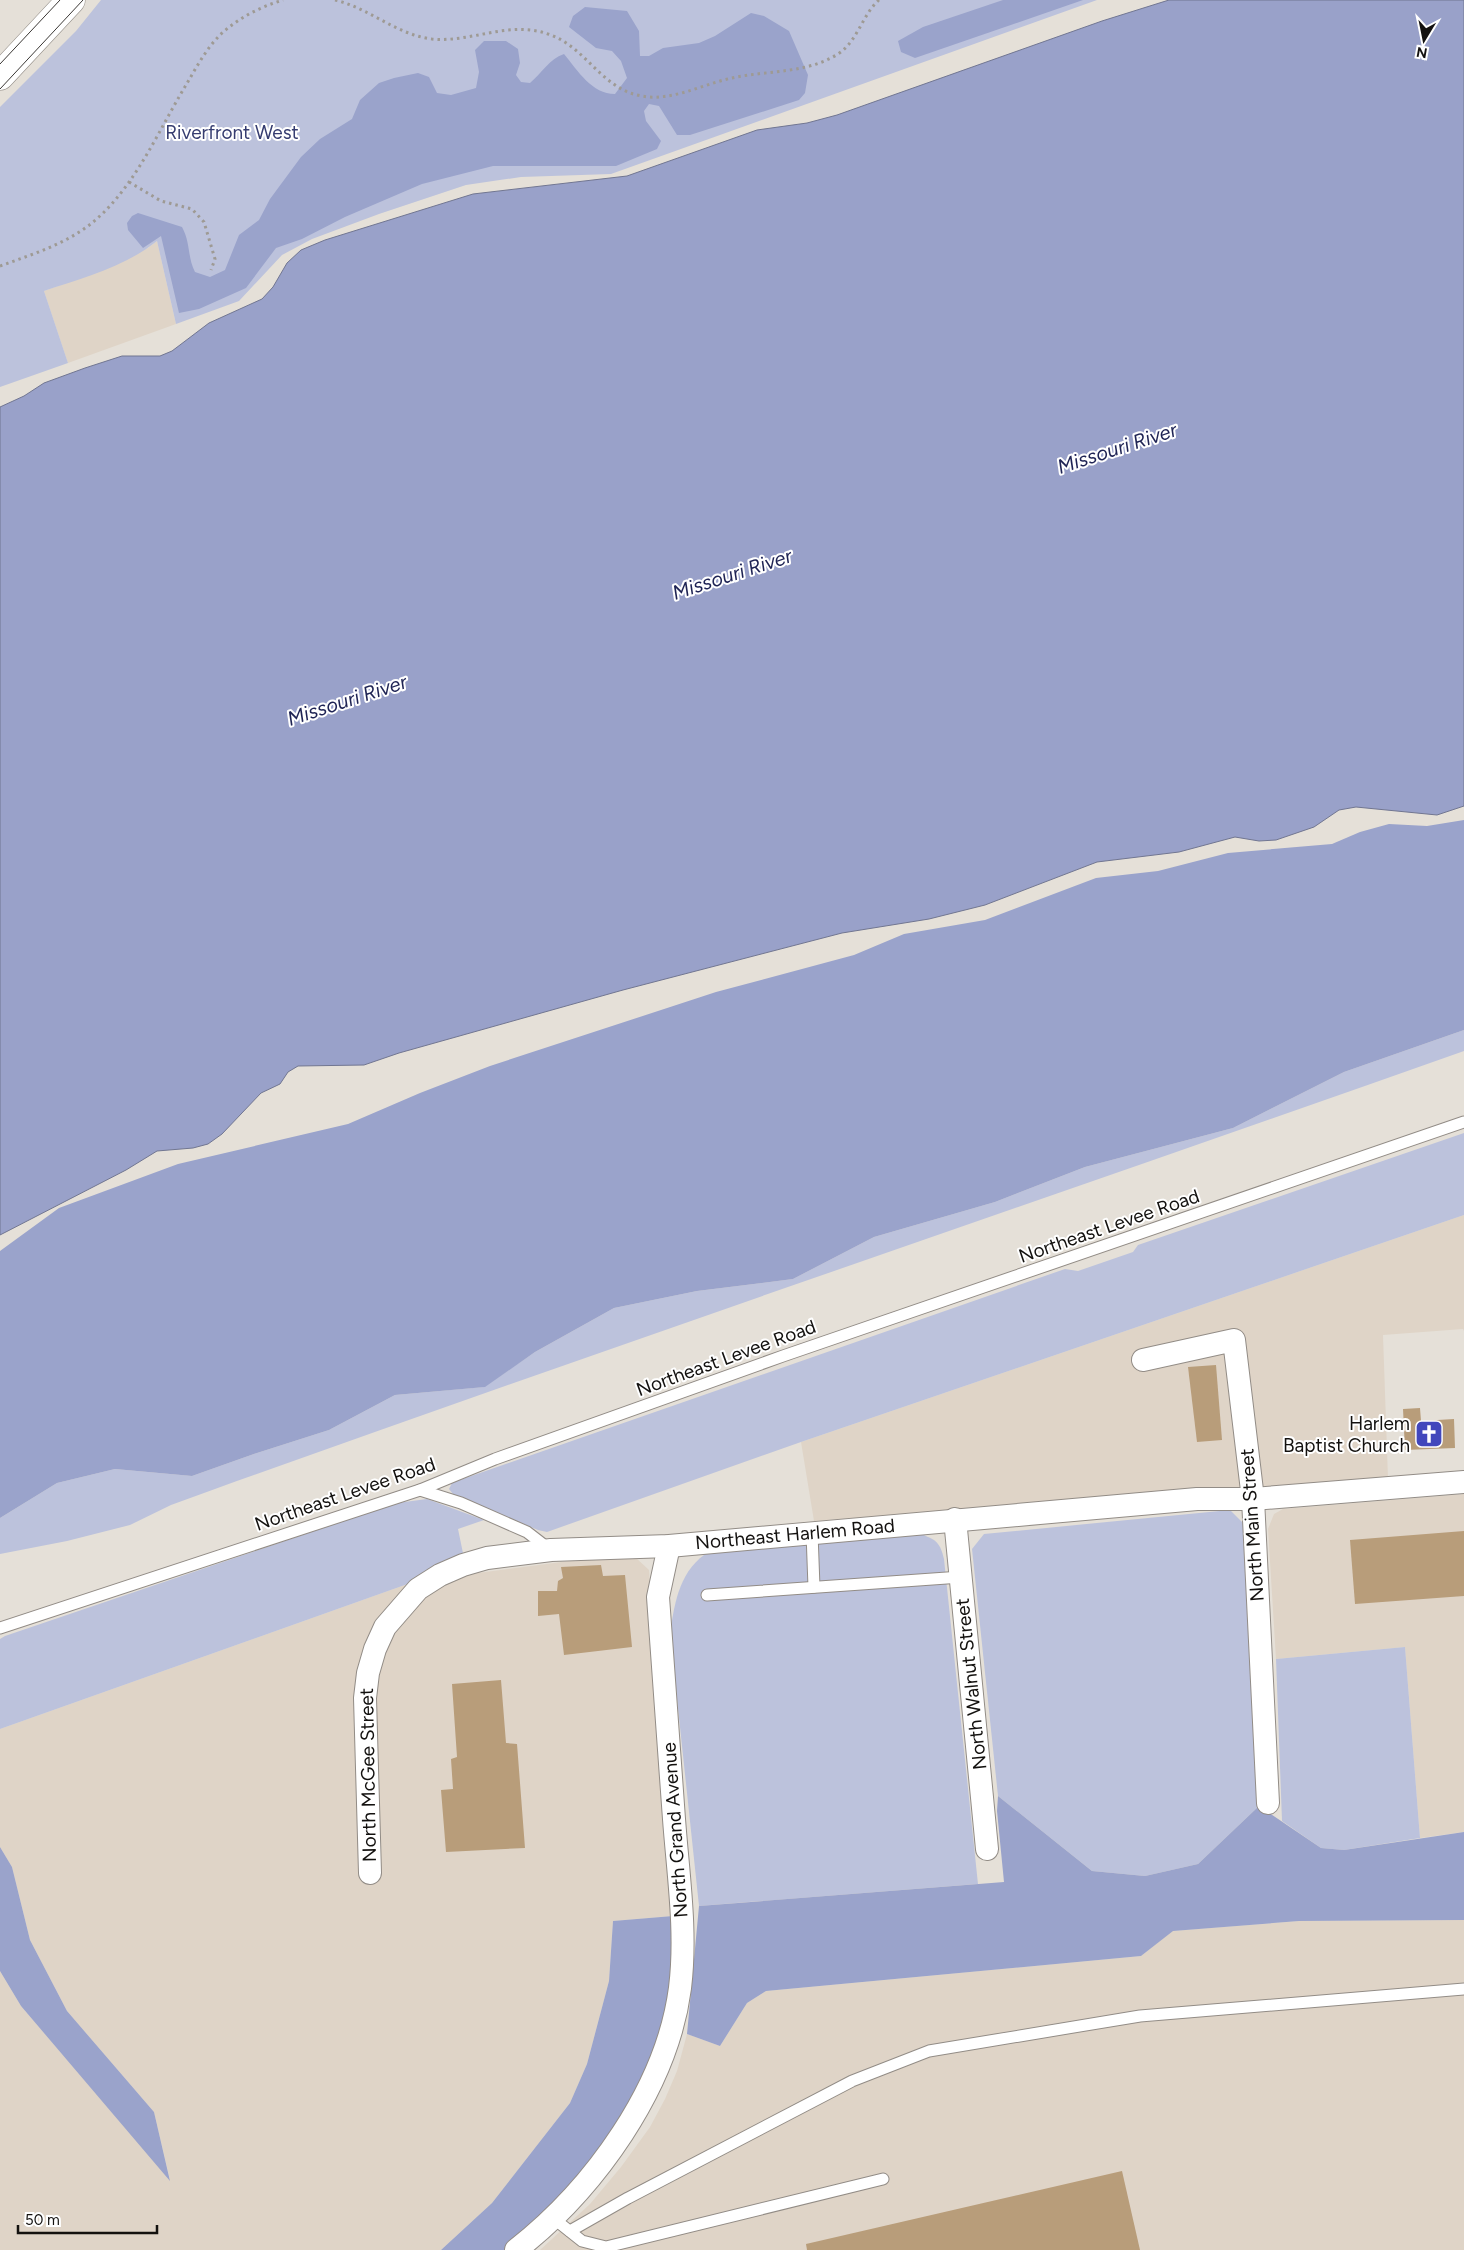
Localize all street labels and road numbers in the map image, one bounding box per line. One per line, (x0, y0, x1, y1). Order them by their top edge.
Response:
street label: Northeast Levee Road (1016, 1184, 1202, 1268)
street label: Northeast Levee Road (633, 1315, 819, 1401)
street label: North Main Street (1235, 1448, 1269, 1602)
street label: Northeast Levee Road (252, 1452, 438, 1536)
street label: Northeast Harlem Road (694, 1514, 896, 1554)
street label: North Walnut Street (951, 1597, 991, 1771)
street label: North McGee Street (355, 1688, 381, 1862)
street label: North Grand Avenue (657, 1741, 693, 1919)

